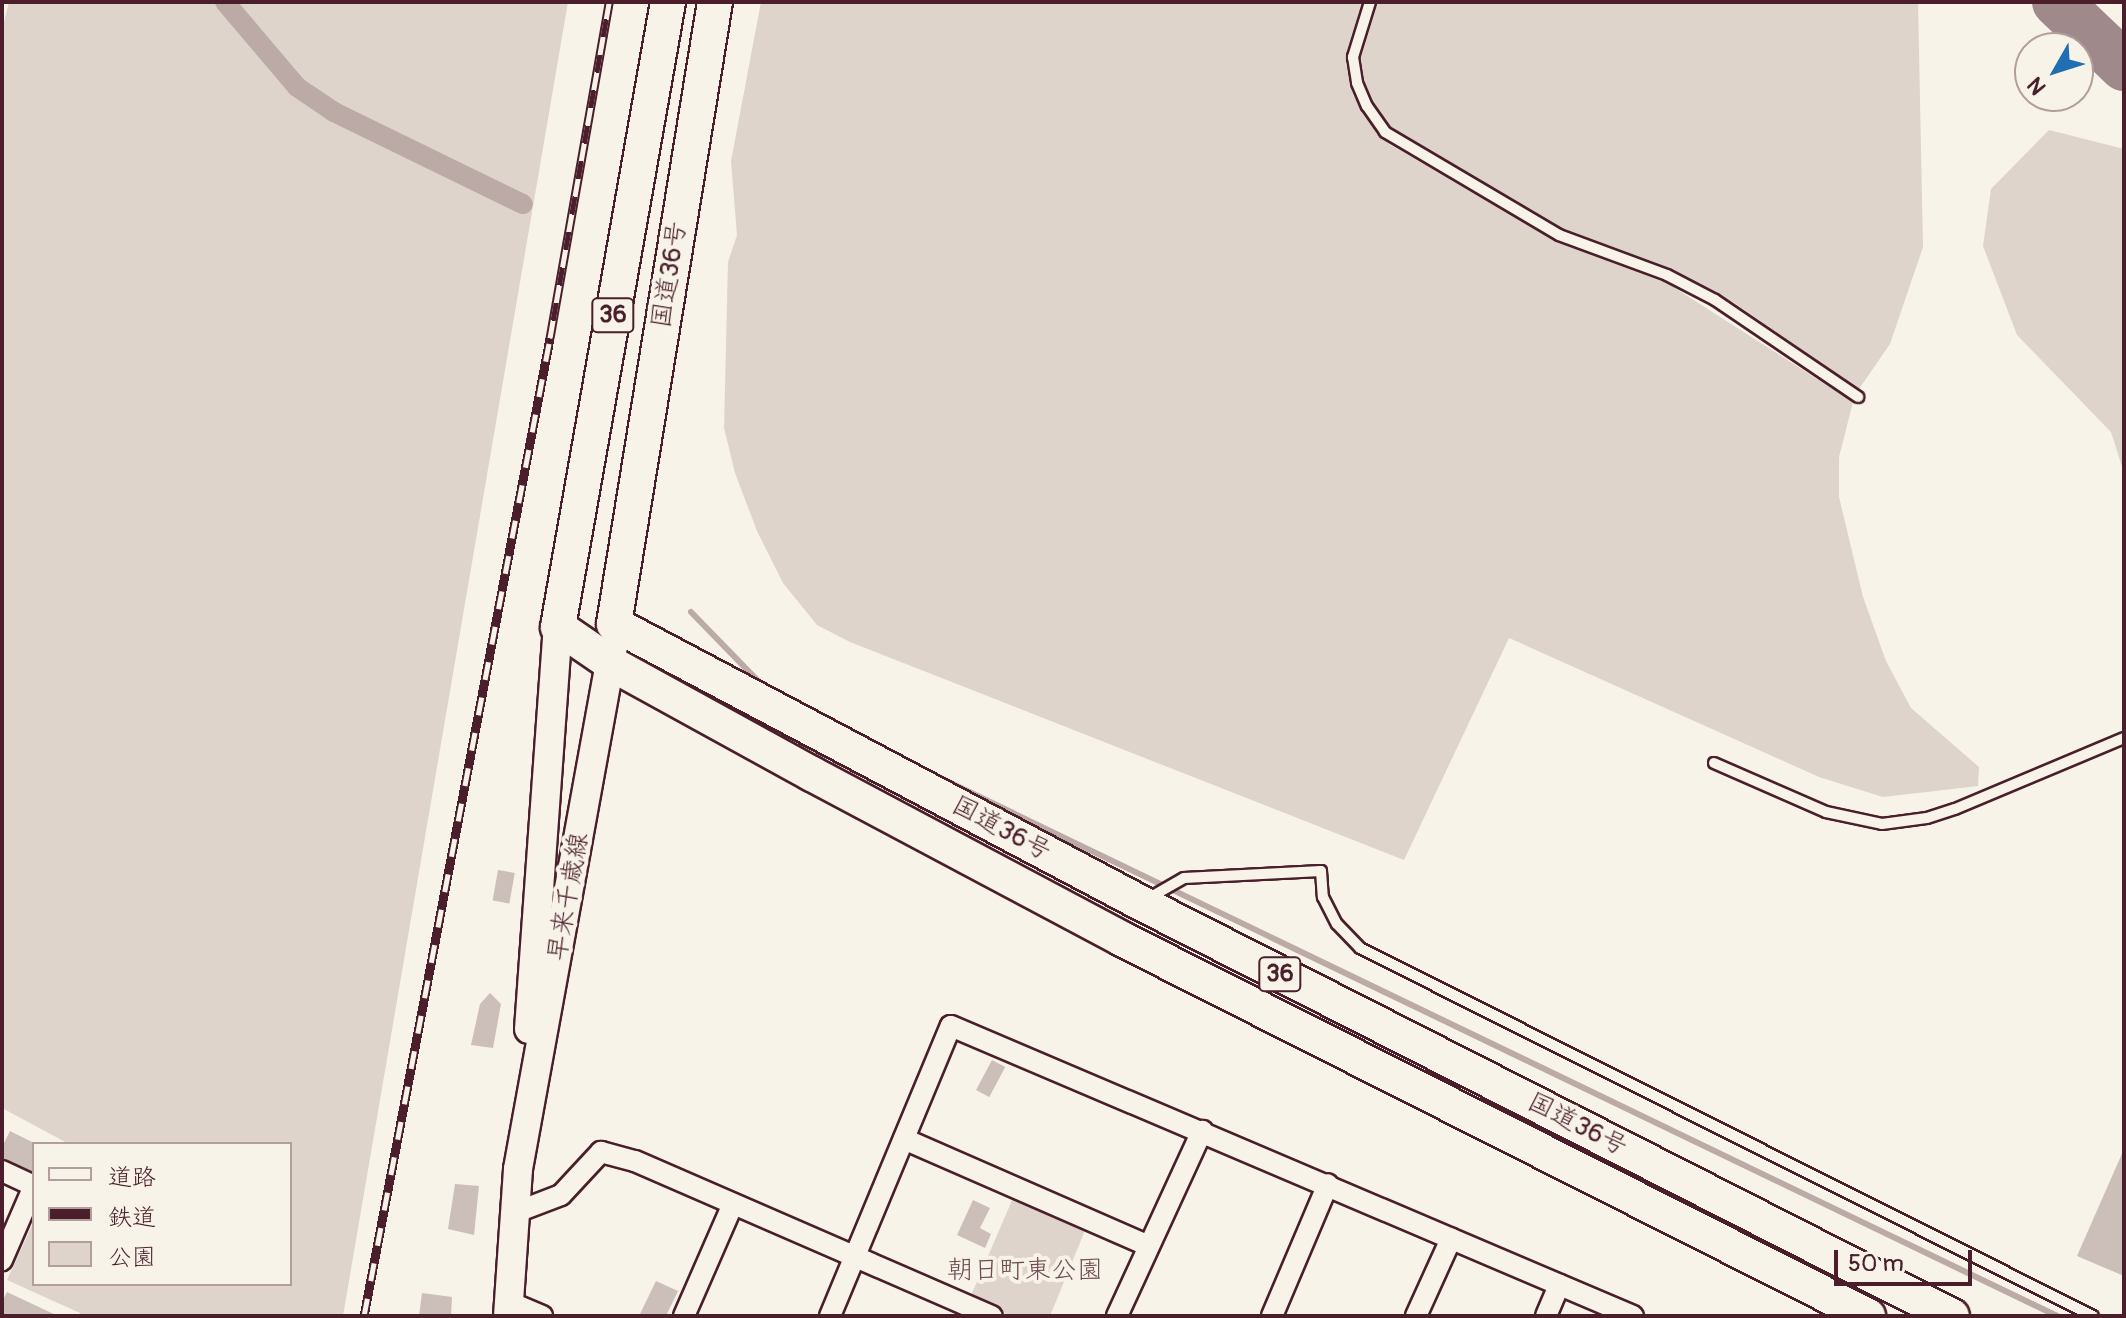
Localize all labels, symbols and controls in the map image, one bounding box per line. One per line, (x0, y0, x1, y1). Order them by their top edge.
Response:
north arrow (2014, 32, 2094, 112)
text: N (2021, 71, 2052, 100)
street label: 国道36号 (646, 219, 694, 331)
road number: 36 (591, 295, 635, 335)
street label: 国道36号 (946, 790, 1056, 868)
street label: 早来千歳線 (542, 830, 596, 964)
road number: 36 (1258, 954, 1302, 994)
street label: 国道36号 (1522, 1087, 1632, 1163)
legend (32, 1142, 292, 1286)
text: 道路 (108, 1163, 156, 1192)
text: 鉄道 (108, 1203, 156, 1232)
scale bar (1838, 1234, 1976, 1284)
text: 公園 (108, 1243, 156, 1272)
text: 50 m (1848, 1249, 1904, 1278)
park label: 朝日町東公園 (947, 1255, 1103, 1287)

